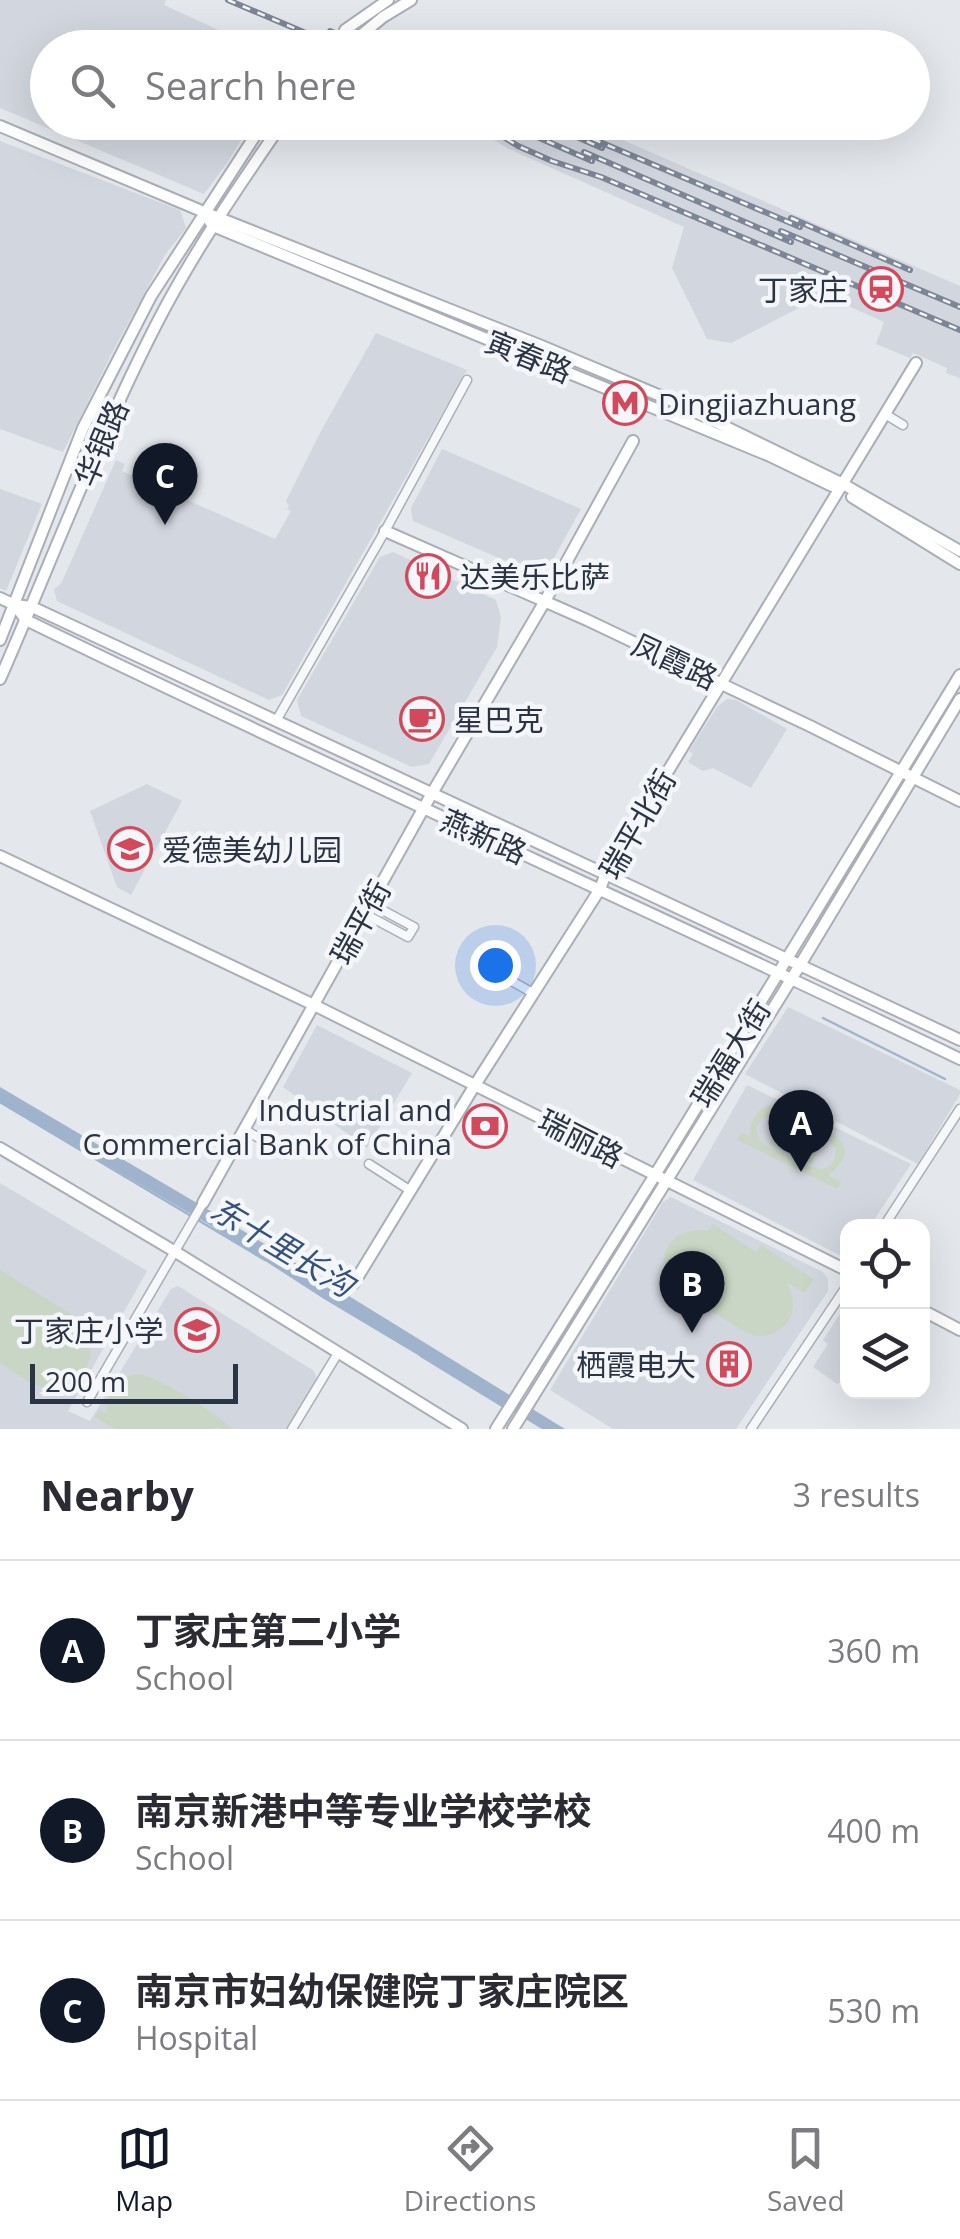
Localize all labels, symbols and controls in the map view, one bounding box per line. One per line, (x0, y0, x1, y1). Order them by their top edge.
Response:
search box (30, 30, 930, 140)
icon: search (65, 58, 120, 113)
text: Search here (145, 59, 357, 111)
station icon: 丁家庄 (858, 266, 904, 312)
place label: 丁家庄 (758, 269, 848, 310)
street label: 寅春路 (480, 320, 578, 392)
metro station icon: Dingjiazhuang (602, 380, 648, 426)
place label: Dingjiazhuang (658, 383, 856, 424)
street label: 华银路 (65, 394, 137, 492)
pin: C (132, 442, 198, 525)
restaurant icon: 达美乐比萨 (405, 553, 451, 599)
place label: 达美乐比萨 (460, 556, 610, 597)
street label: 凤霞路 (626, 623, 724, 699)
cafe icon: 星巴克 (399, 696, 445, 742)
place label: 星巴克 (454, 699, 544, 740)
street label: 瑞平北街 (589, 762, 685, 886)
street label: 燕新路 (435, 799, 533, 873)
school or university icon: 爱德美幼儿园 (107, 826, 153, 872)
place label: 爱德美幼儿园 (162, 829, 342, 870)
street label: 瑞平街 (320, 873, 400, 971)
your location (470, 940, 521, 991)
street label: 瑞福大街 (681, 991, 779, 1115)
place label: Industrial and Commercial Bank of China (83, 1089, 452, 1164)
pin: A (768, 1090, 834, 1172)
street label: 瑞丽路 (532, 1099, 630, 1177)
bank icon: Industrial and Commercial Bank of China (462, 1103, 508, 1149)
water label: 东十里长沟 (203, 1186, 365, 1307)
map controls (840, 1219, 930, 1399)
button: locate (840, 1219, 930, 1309)
pin: B (660, 1250, 724, 1333)
school or university icon: 丁家庄小学 (174, 1307, 220, 1353)
button: layers (840, 1309, 930, 1399)
place label: 丁家庄小学 (14, 1310, 164, 1351)
building icon: 栖霞电大 (706, 1341, 752, 1387)
place label: 栖霞电大 (576, 1344, 696, 1385)
scale bar (30, 1359, 238, 1404)
text: 200 m (45, 1362, 126, 1400)
text: Nearby (40, 1466, 194, 1523)
text: 3 results (793, 1473, 920, 1516)
text: 丁家庄第二小学 (135, 1604, 401, 1656)
text: A (61, 1629, 84, 1672)
text: 360 m (827, 1629, 920, 1672)
text: School (135, 1656, 234, 1699)
text: 南京新港中等专业学校学校 (135, 1784, 591, 1836)
text: B (62, 1809, 83, 1852)
text: 400 m (827, 1809, 920, 1852)
text: School (135, 1836, 234, 1879)
text: 南京市妇幼保健院丁家庄院区 (135, 1964, 629, 2016)
text: C (62, 1989, 83, 2032)
text: 530 m (827, 1989, 920, 2032)
text: Hospital (135, 2016, 258, 2059)
tab: Map (115, 2121, 173, 2219)
tab: Directions (404, 2121, 536, 2219)
tab: Saved (767, 2121, 845, 2219)

